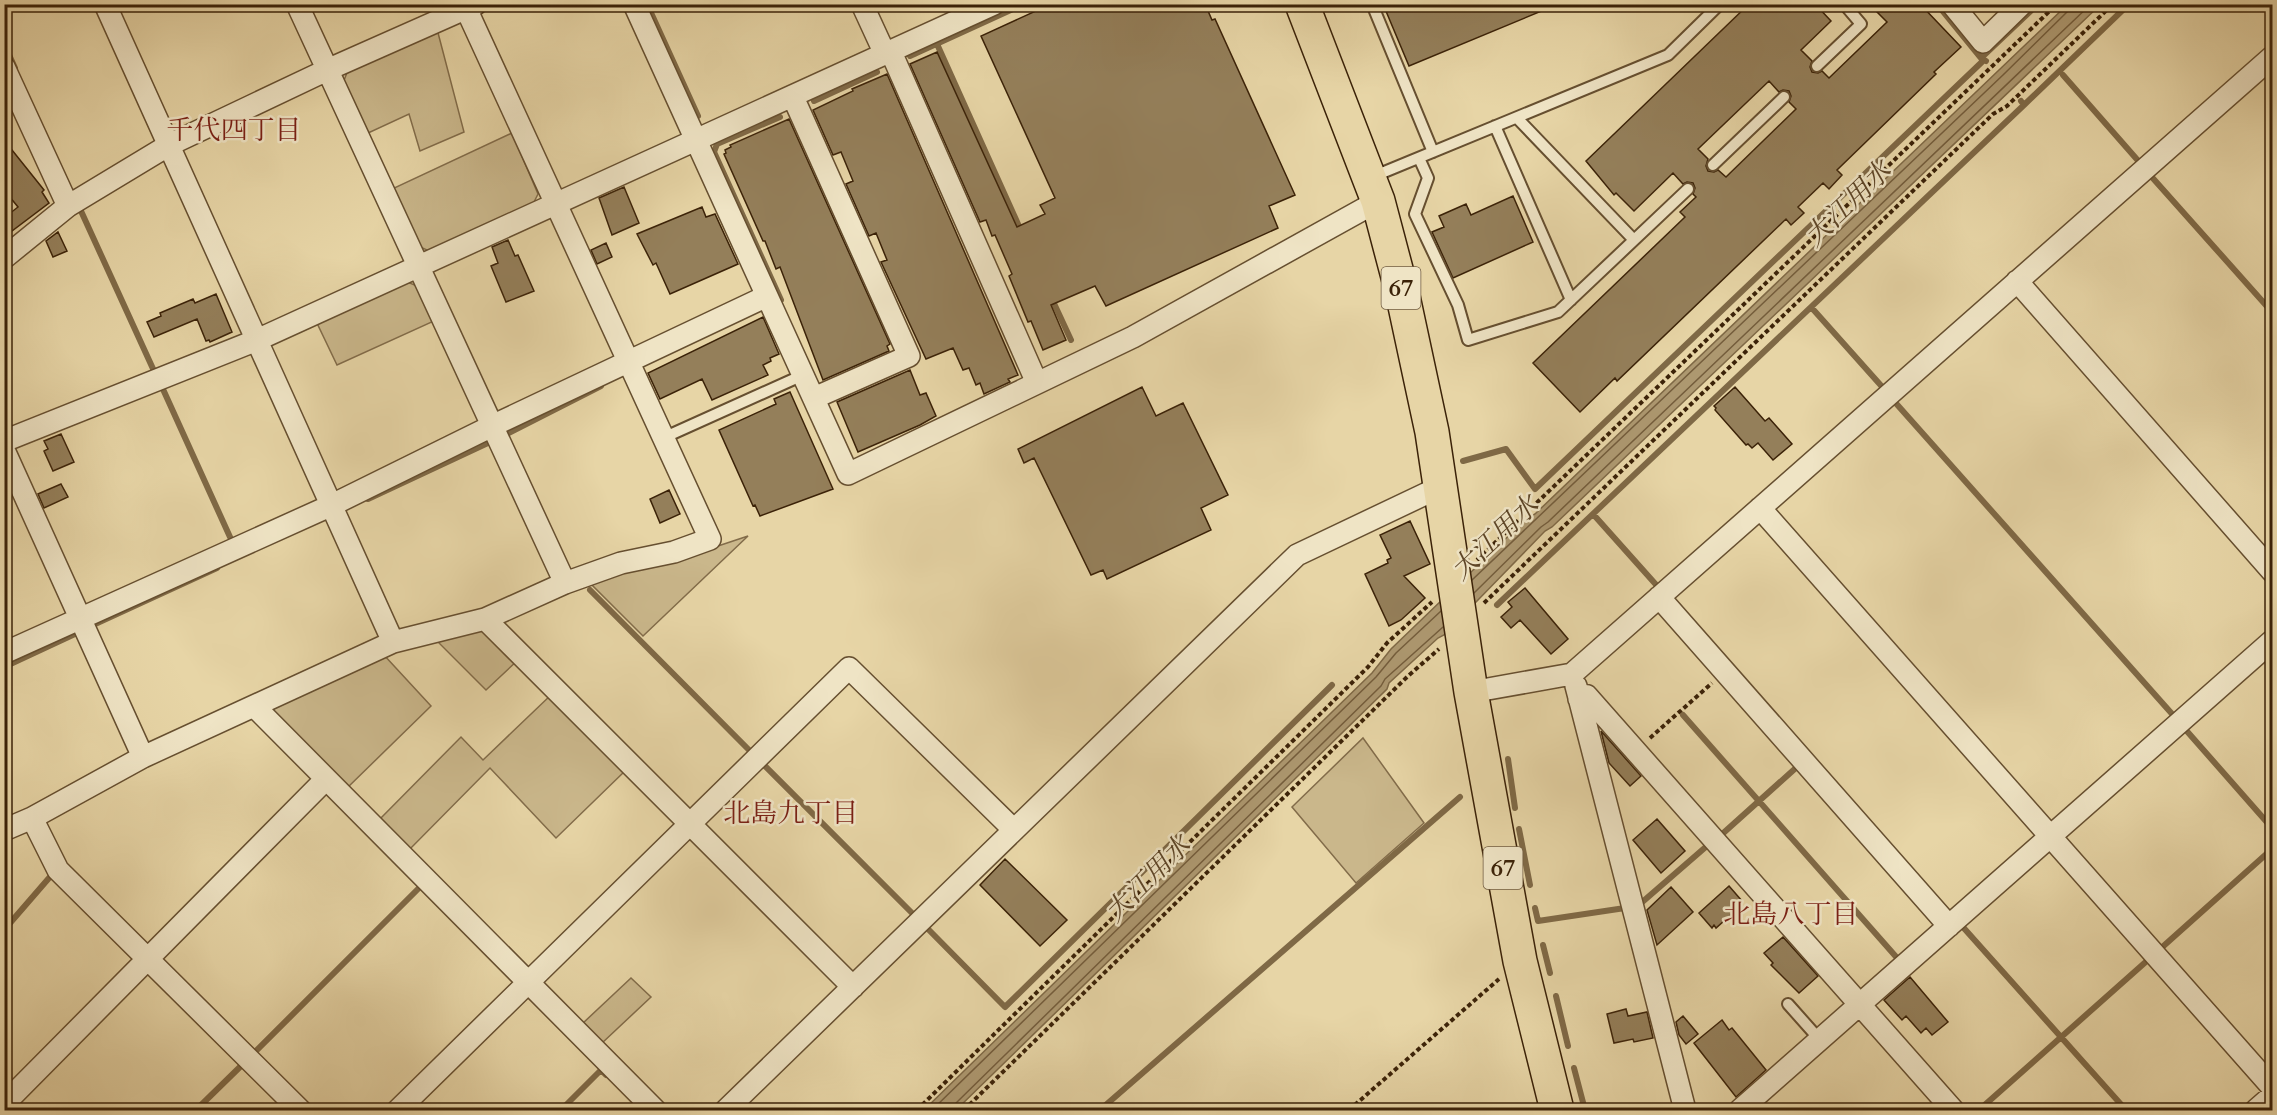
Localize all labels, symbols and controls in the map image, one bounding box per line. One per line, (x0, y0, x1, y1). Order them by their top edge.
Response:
district label: 千代四丁目 (167, 112, 302, 149)
water label: 大江用水 (1796, 151, 1902, 255)
road number: 67 (1382, 267, 1420, 309)
water label: 大江用水 (1443, 486, 1549, 588)
district label: 北島九丁目 (724, 795, 859, 832)
water label: 大江用水 (1097, 826, 1201, 930)
road number: 67 (1484, 847, 1522, 889)
district label: 北島八丁目 (1724, 896, 1859, 933)

